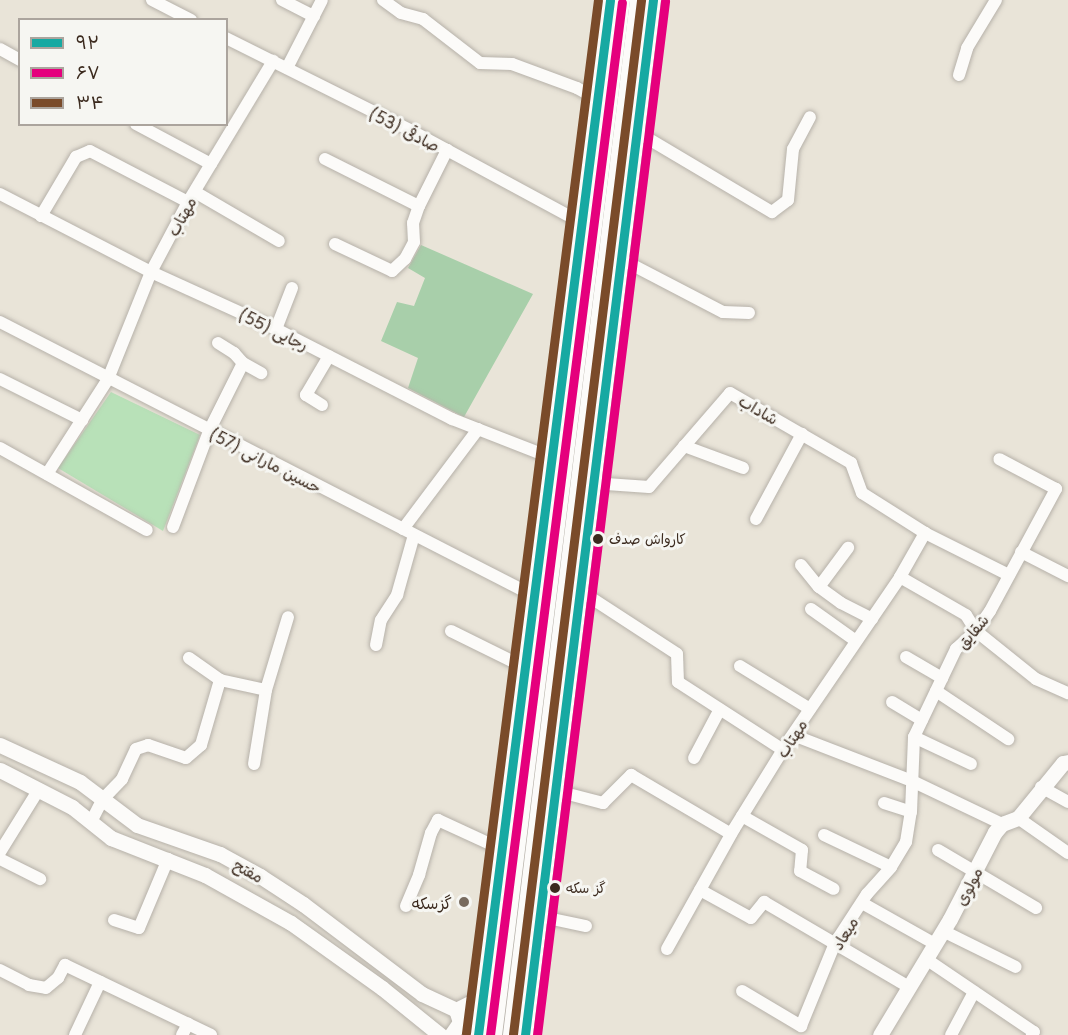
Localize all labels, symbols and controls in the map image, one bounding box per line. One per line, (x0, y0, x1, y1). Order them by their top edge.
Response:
legend (18, 18, 228, 126)
text: ۹۲ (76, 28, 100, 55)
text: ۶۷ (76, 58, 100, 85)
text: ۳۴ (76, 88, 104, 115)
street label: صادقی (53) (367, 103, 443, 155)
street label: مهتاب (162, 193, 200, 239)
street label: رجایی (55) (236, 304, 312, 354)
street label: شاداب (736, 390, 782, 428)
street label: حسین مارانی (57) (207, 424, 325, 496)
place label: کارواش صدف (609, 531, 686, 547)
marker: کارواش صدف (592, 533, 604, 545)
street label: شقایق (952, 610, 992, 652)
street label: مهتاب (772, 715, 810, 761)
street label: مفتح (231, 854, 267, 886)
street label: مولوی (950, 864, 986, 908)
place label: گز سکه (566, 880, 606, 896)
marker: گز سکه (549, 882, 561, 894)
place label: گزسکه (412, 892, 452, 912)
marker: گزسکه (457, 895, 471, 909)
street label: میعاد (827, 913, 861, 953)

